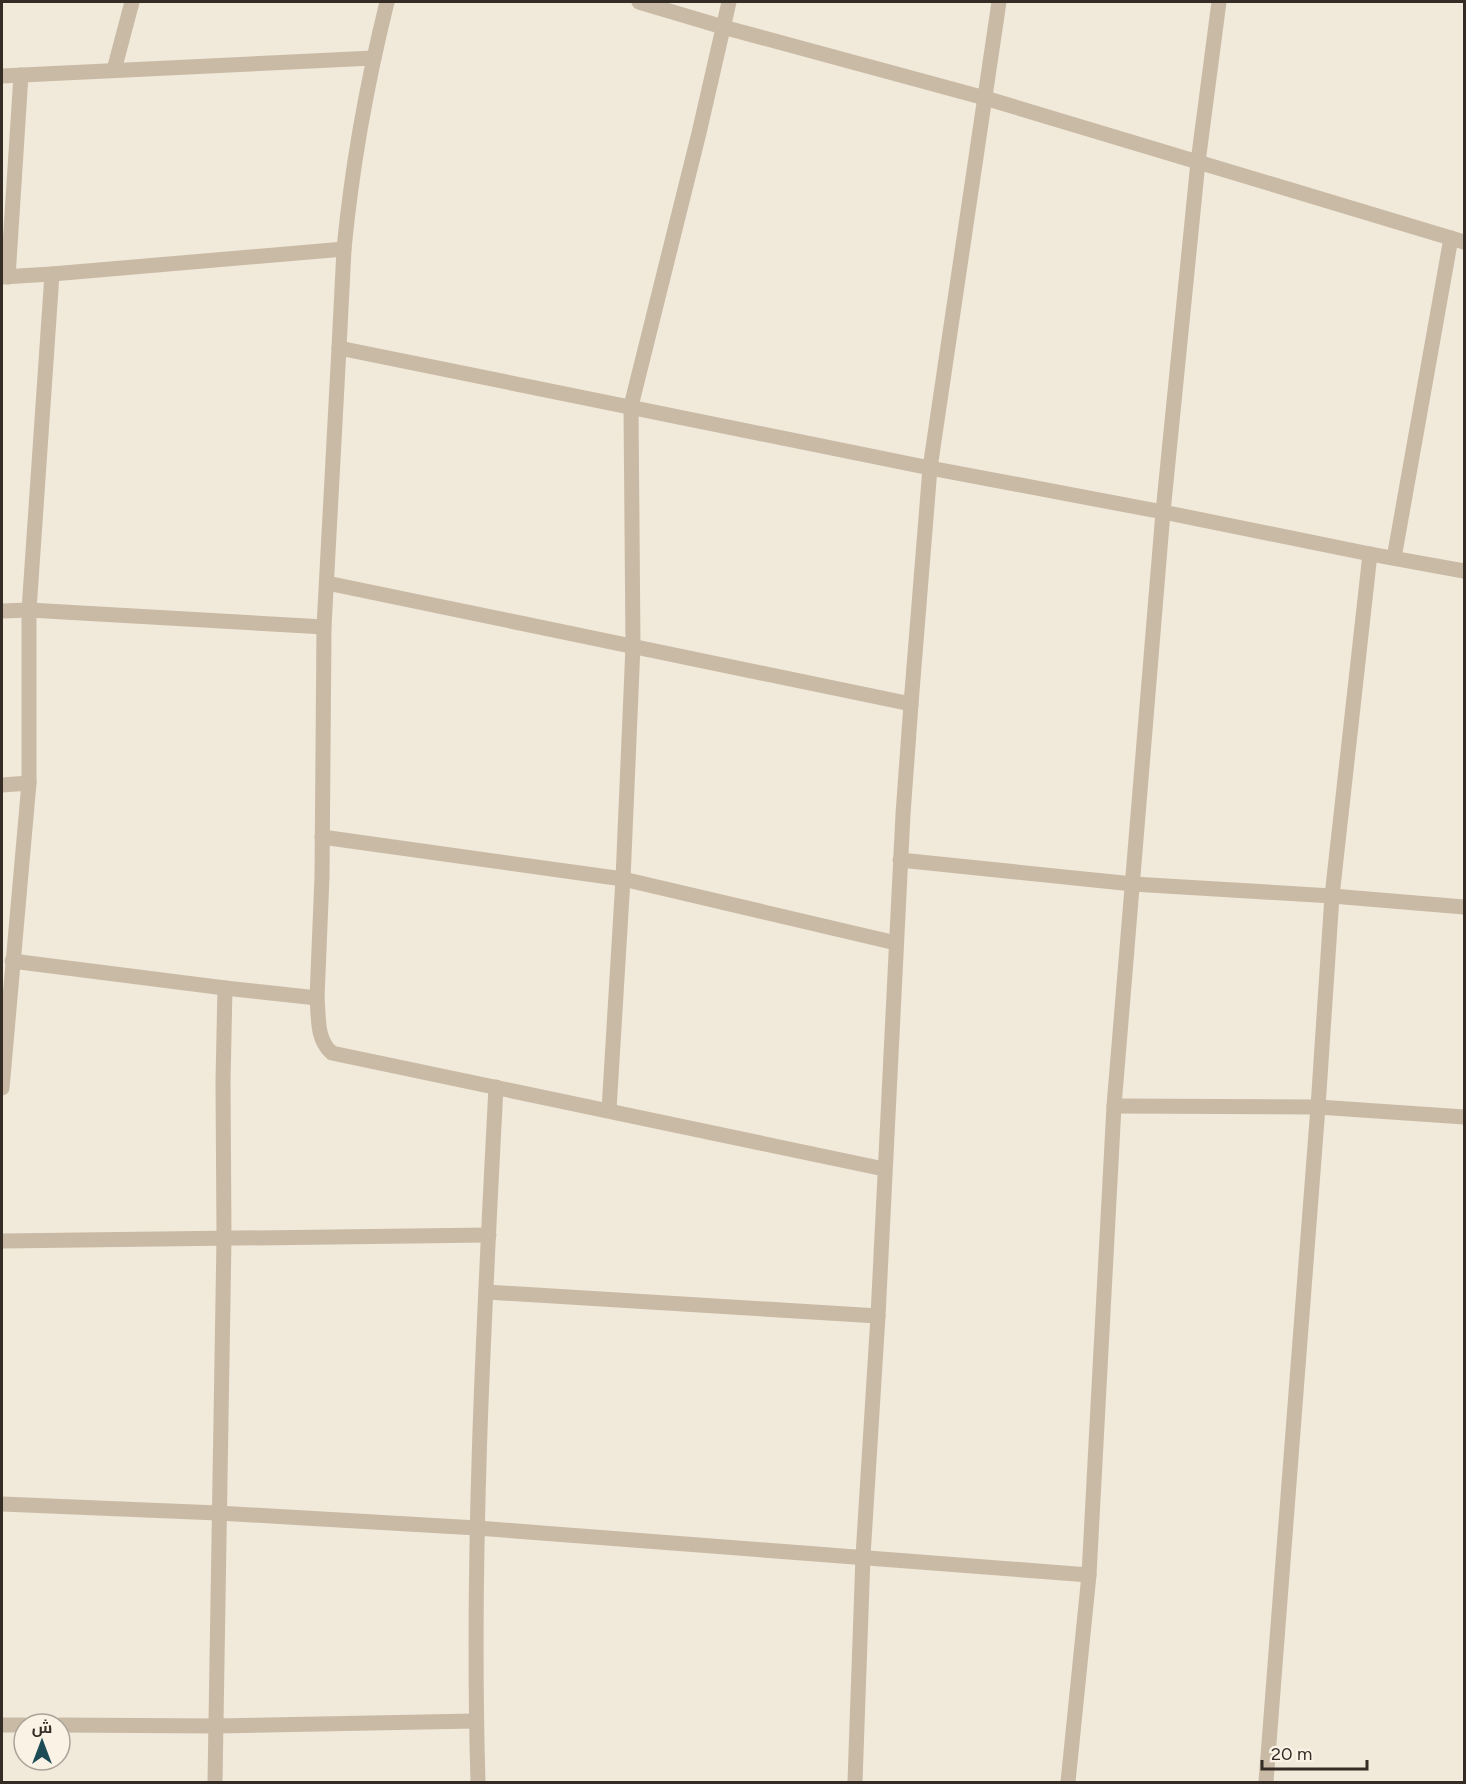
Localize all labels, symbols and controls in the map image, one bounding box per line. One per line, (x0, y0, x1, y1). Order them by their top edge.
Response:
north arrow (12, 1712, 72, 1772)
text: ش (32, 1718, 52, 1737)
scale bar (1262, 1733, 1367, 1771)
text: 20 m (1271, 1743, 1312, 1765)

